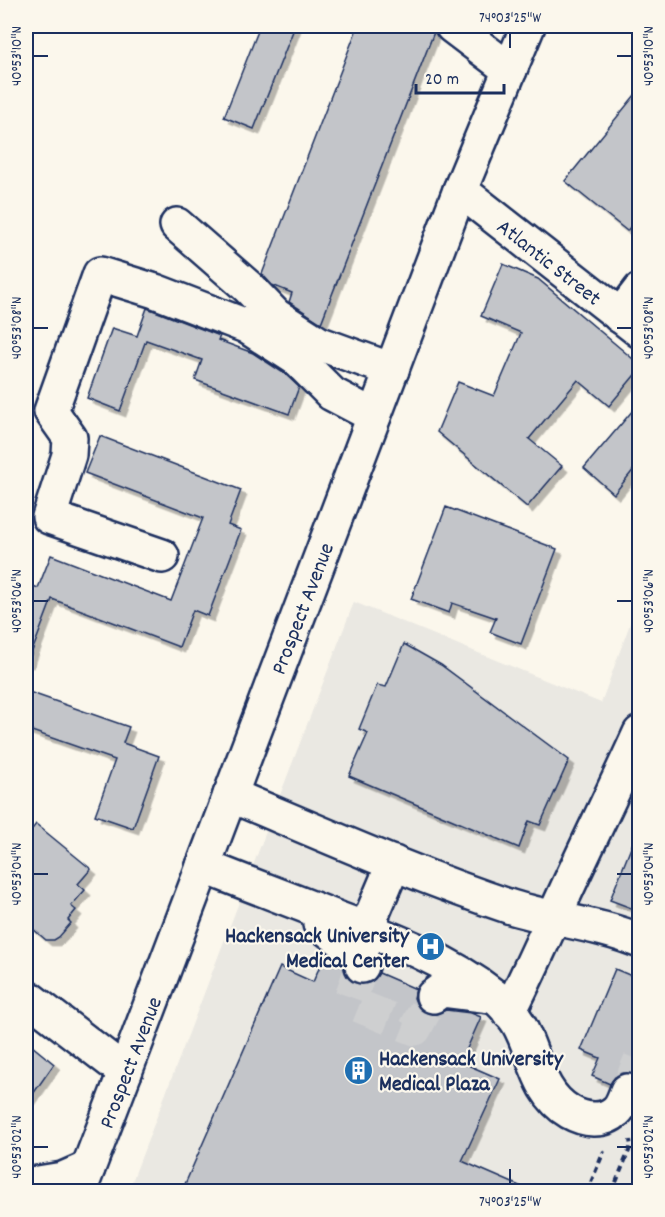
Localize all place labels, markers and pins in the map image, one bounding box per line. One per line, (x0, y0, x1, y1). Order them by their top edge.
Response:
place label: Hackensack University Medical Center (225, 922, 410, 978)
hospital icon: Hackensack University Medical Center (414, 931, 446, 963)
place label: Hackensack University Medical Plaza (379, 1045, 564, 1101)
building icon: Hackensack University Medical Plaza (342, 1054, 374, 1086)

